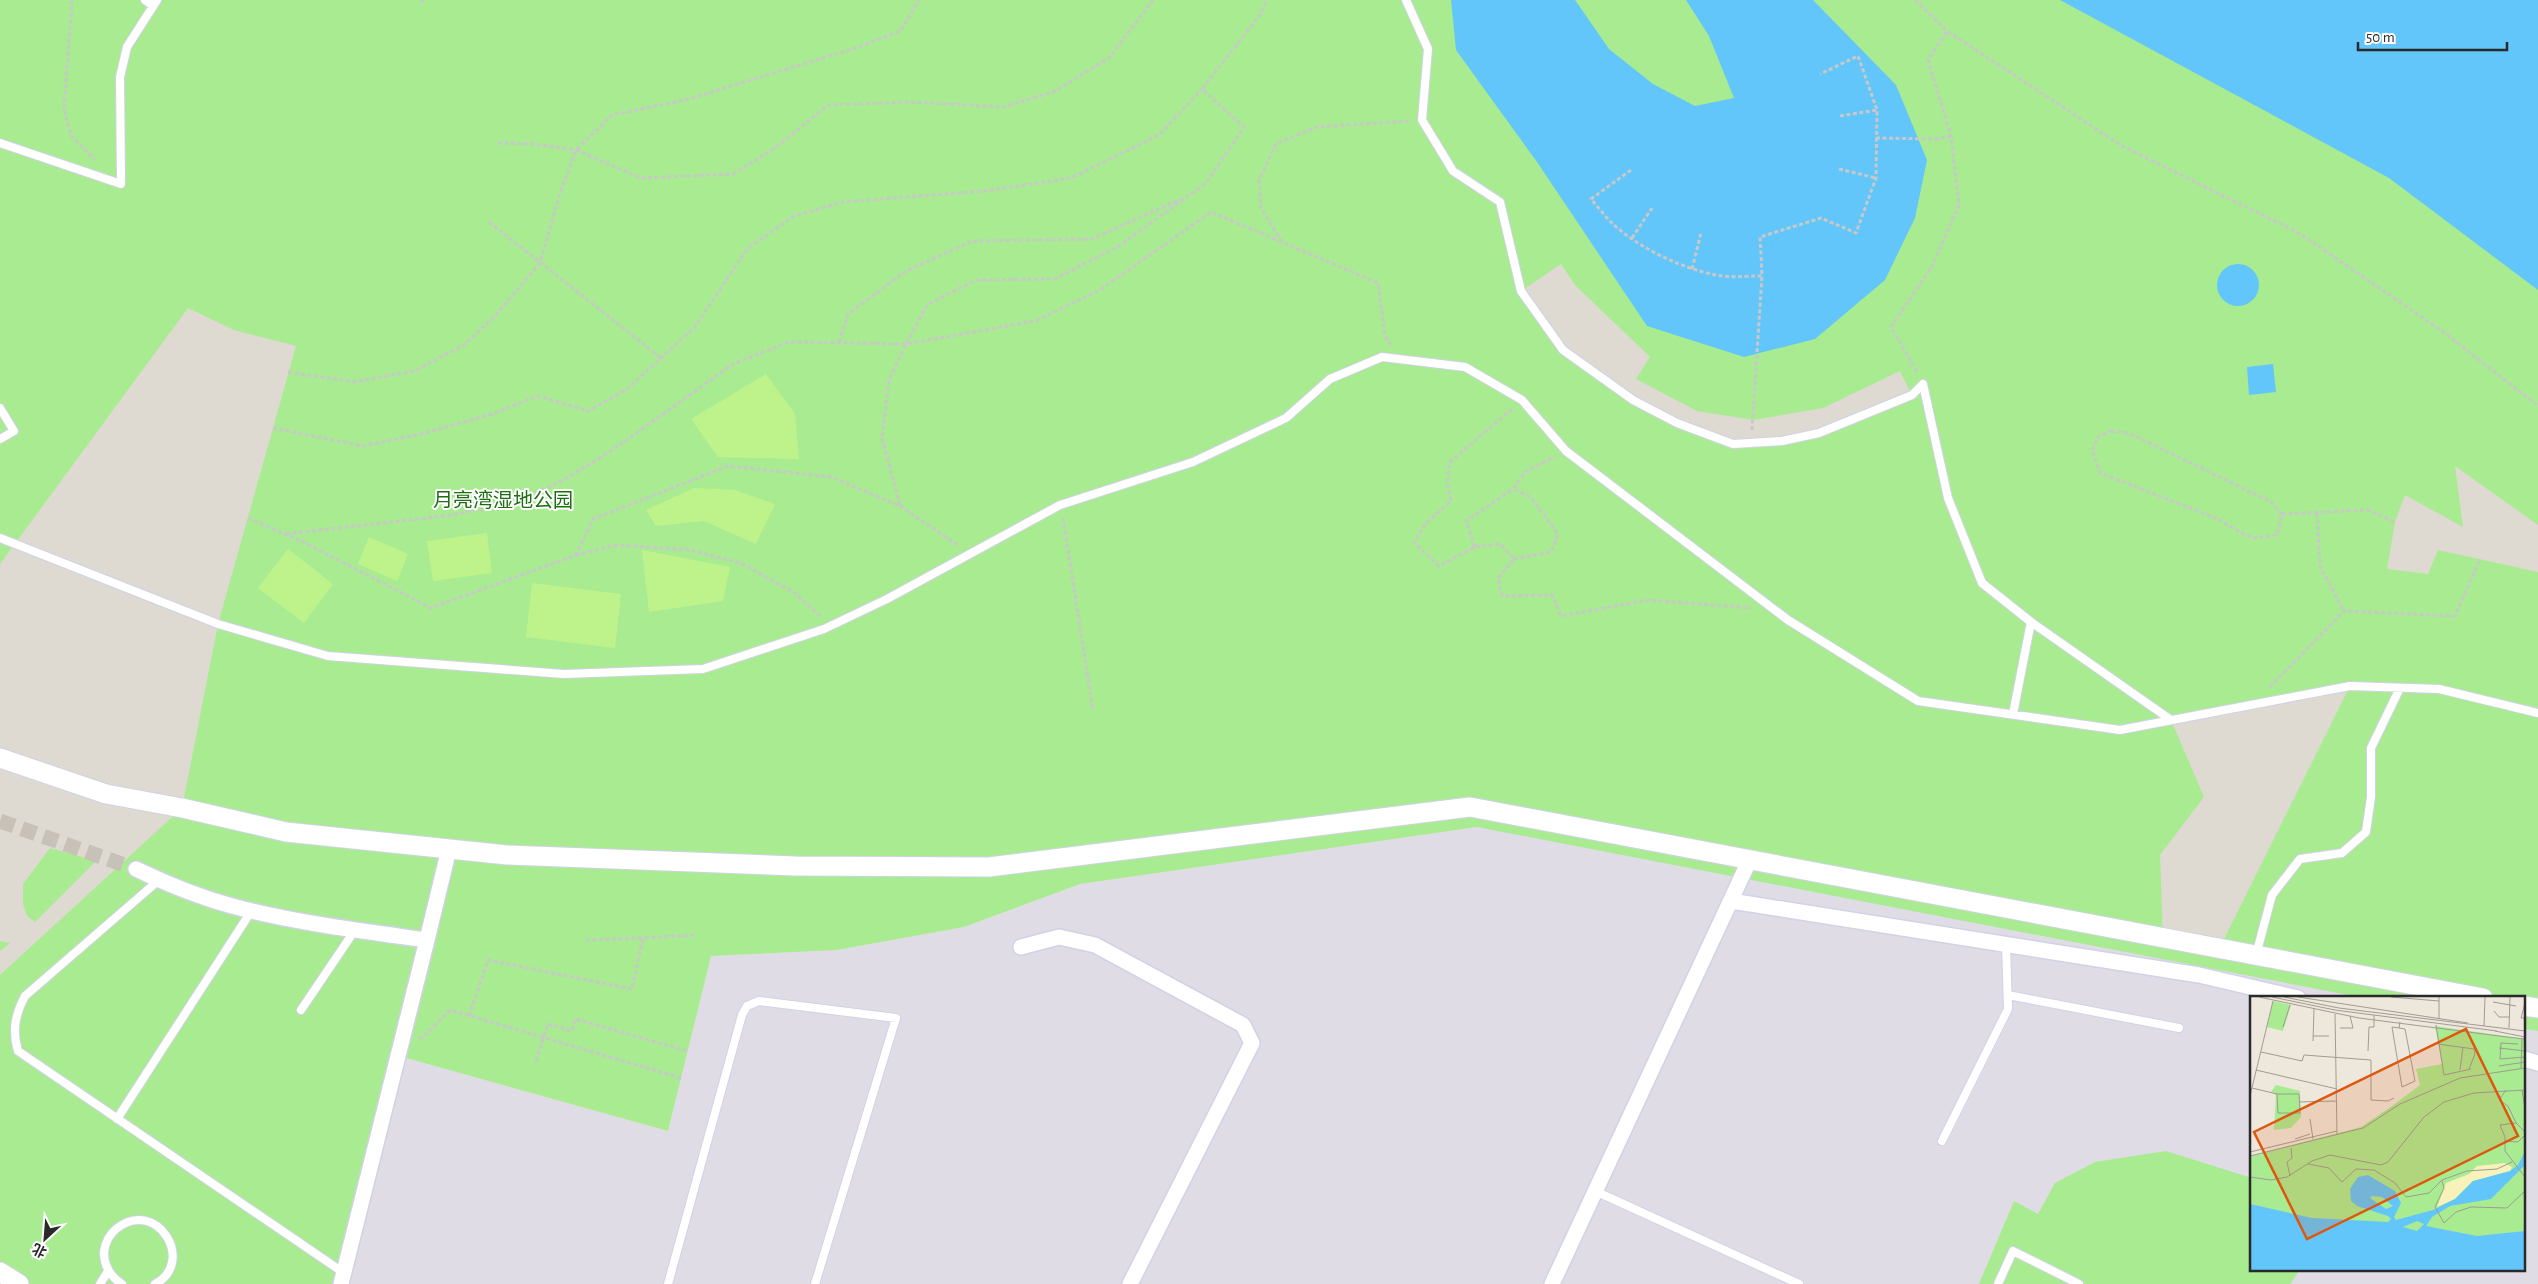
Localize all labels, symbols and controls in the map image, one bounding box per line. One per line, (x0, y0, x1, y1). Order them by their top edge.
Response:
scale bar (2358, 20, 2507, 52)
text: 50 m (2366, 30, 2395, 45)
park label: 月亮湾湿地公园 (433, 489, 573, 511)
inset map (2250, 996, 2526, 1272)
north arrow (20, 1214, 70, 1264)
text: 北 (30, 1240, 49, 1260)

